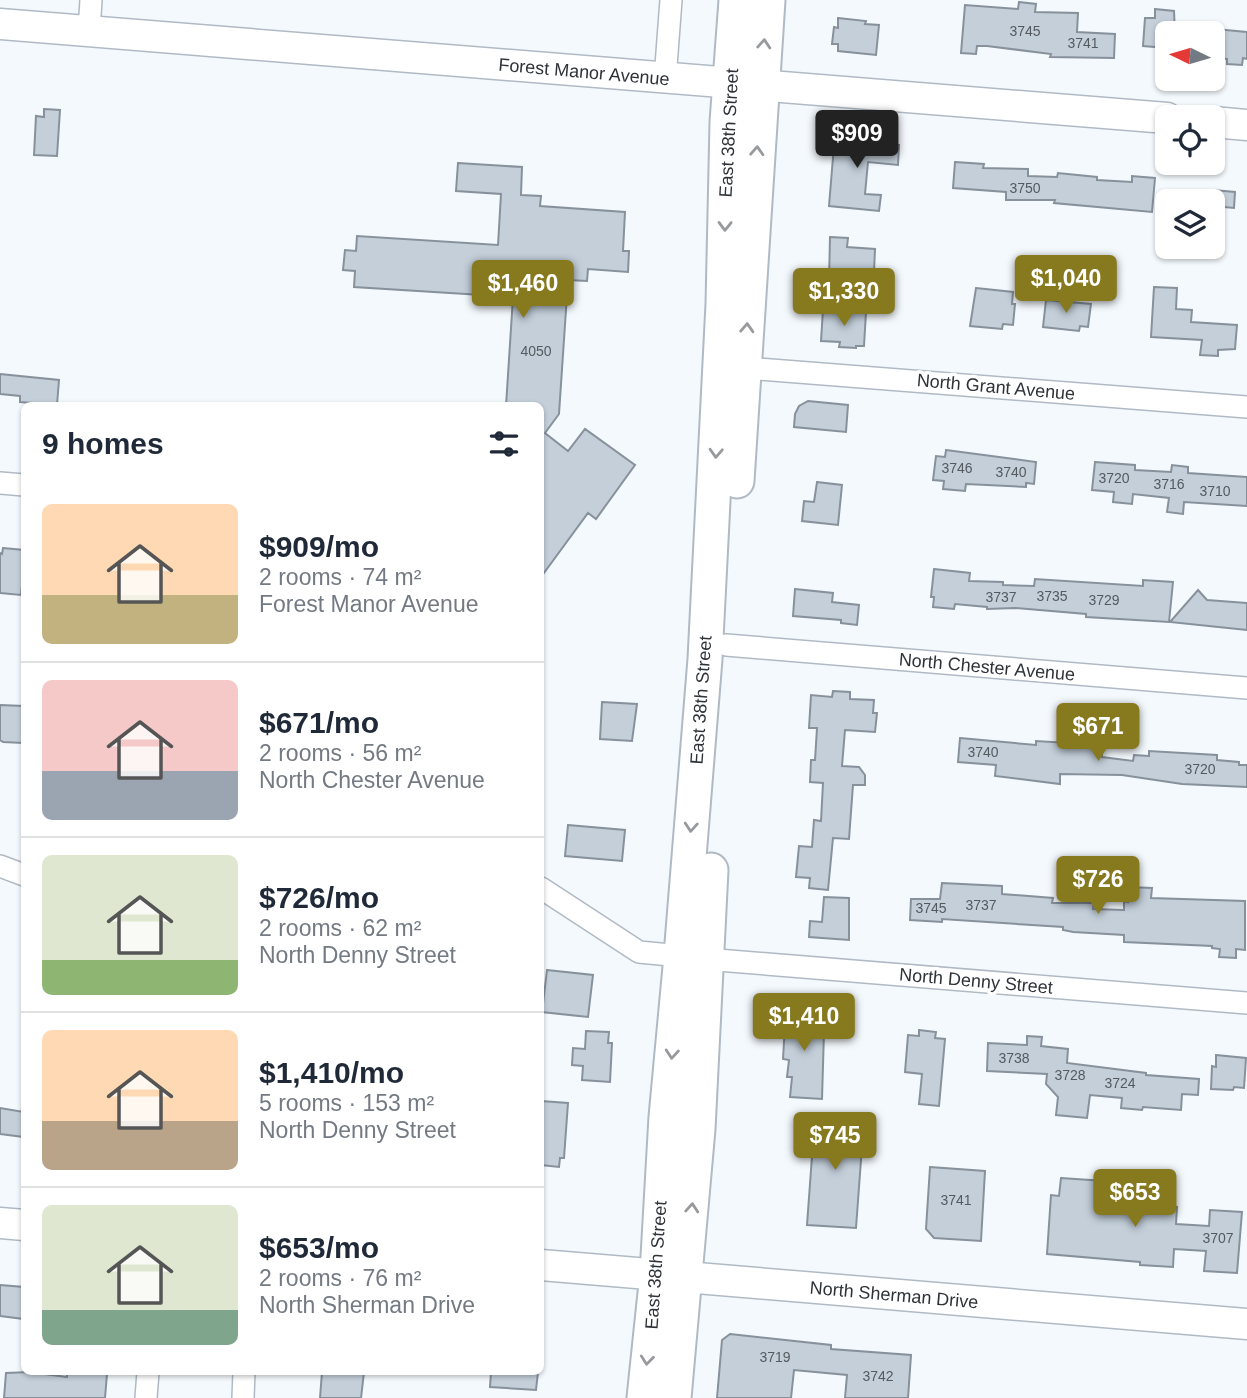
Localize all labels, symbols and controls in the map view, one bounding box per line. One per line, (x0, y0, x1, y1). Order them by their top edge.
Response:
north arrow (1155, 21, 1225, 91)
map controls (1155, 21, 1225, 259)
house number: 3745 (1009, 23, 1041, 39)
house number: 3741 (1067, 35, 1099, 51)
one-way arrow (757, 38, 772, 49)
street label: Forest Manor Avenue (498, 55, 670, 89)
street label: East 38th Street (716, 68, 742, 198)
button: locate (1155, 105, 1225, 175)
pin: $909 (816, 110, 898, 170)
text: $909 (831, 120, 883, 146)
one-way arrow (750, 145, 765, 156)
house number: 3750 (1009, 180, 1041, 196)
button: layers (1155, 189, 1225, 259)
one-way arrow (717, 221, 733, 232)
pin: $1,040 (1009, 256, 1123, 315)
pin: $1,460 (466, 260, 580, 320)
text: $1,040 (1031, 265, 1101, 291)
pin: $1,330 (787, 268, 901, 328)
text: $1,460 (488, 270, 558, 296)
text: $1,330 (809, 278, 879, 304)
one-way arrow (739, 323, 754, 334)
house number: 4050 (520, 343, 552, 359)
street label: North Grant Avenue (916, 370, 1076, 404)
icon: filters (485, 425, 523, 463)
text: 9 homes (42, 427, 164, 460)
one-way arrow (709, 448, 724, 459)
house number: 3746 (941, 460, 973, 476)
house number: 3740 (995, 464, 1027, 480)
house number: 3720 (1098, 470, 1130, 486)
house number: 3716 (1153, 476, 1185, 492)
house number: 3710 (1199, 483, 1231, 499)
text: $909/mo (259, 530, 379, 563)
icon: home (98, 532, 182, 616)
text: 2 rooms · 74 m² (259, 564, 421, 590)
house number: 3735 (1036, 588, 1068, 604)
house number: 3737 (985, 589, 1017, 605)
text: Forest Manor Avenue (259, 591, 478, 617)
house number: 3729 (1088, 592, 1120, 608)
street label: East 38th Street (687, 635, 715, 765)
street label: North Chester Avenue (898, 649, 1076, 685)
pin: $671 (1057, 704, 1139, 763)
text: $671/mo (259, 706, 379, 739)
icon: home (98, 708, 182, 792)
text: $671 (1072, 713, 1124, 739)
text: 2 rooms · 56 m² (259, 740, 421, 766)
house number: 3740 (967, 744, 999, 760)
house number: 3720 (1184, 761, 1216, 777)
text: North Chester Avenue (259, 767, 485, 793)
one-way arrow (684, 822, 699, 833)
pin: $726 (1057, 856, 1139, 916)
text: $726 (1072, 866, 1124, 892)
text: $726/mo (259, 881, 379, 914)
icon: home (98, 883, 182, 967)
house number: 3737 (965, 897, 997, 913)
house number: 3745 (915, 900, 947, 916)
text: 2 rooms · 62 m² (259, 915, 421, 941)
text: North Denny Street (259, 942, 456, 968)
street label: North Denny Street (898, 964, 1054, 998)
pin: $1,410 (747, 993, 861, 1053)
text: $1,410 (769, 1003, 839, 1029)
one-way arrow (665, 1048, 680, 1059)
house number: 3738 (998, 1050, 1030, 1066)
text: $1,410/mo (259, 1056, 404, 1089)
icon: home (98, 1058, 182, 1142)
house number: 3728 (1054, 1067, 1086, 1083)
house number: 3724 (1104, 1075, 1136, 1091)
text: 5 rooms · 153 m² (259, 1090, 434, 1116)
pin: $745 (794, 1112, 876, 1172)
text: North Denny Street (259, 1117, 456, 1143)
text: $745 (809, 1122, 861, 1148)
pin: $653 (1094, 1170, 1176, 1229)
text: $653 (1109, 1179, 1161, 1205)
house number: 3741 (940, 1192, 972, 1208)
street label: East 38th Street (642, 1200, 670, 1330)
one-way arrow (684, 1203, 699, 1214)
house number: 3707 (1202, 1230, 1234, 1246)
text: $653/mo (259, 1231, 379, 1264)
icon: home (98, 1233, 182, 1317)
text: 2 rooms · 76 m² (259, 1265, 421, 1291)
street label: North Sherman Drive (809, 1278, 979, 1312)
text: North Sherman Drive (259, 1292, 475, 1318)
house number: 3719 (759, 1349, 791, 1365)
one-way arrow (640, 1355, 655, 1366)
house number: 3742 (862, 1368, 894, 1384)

